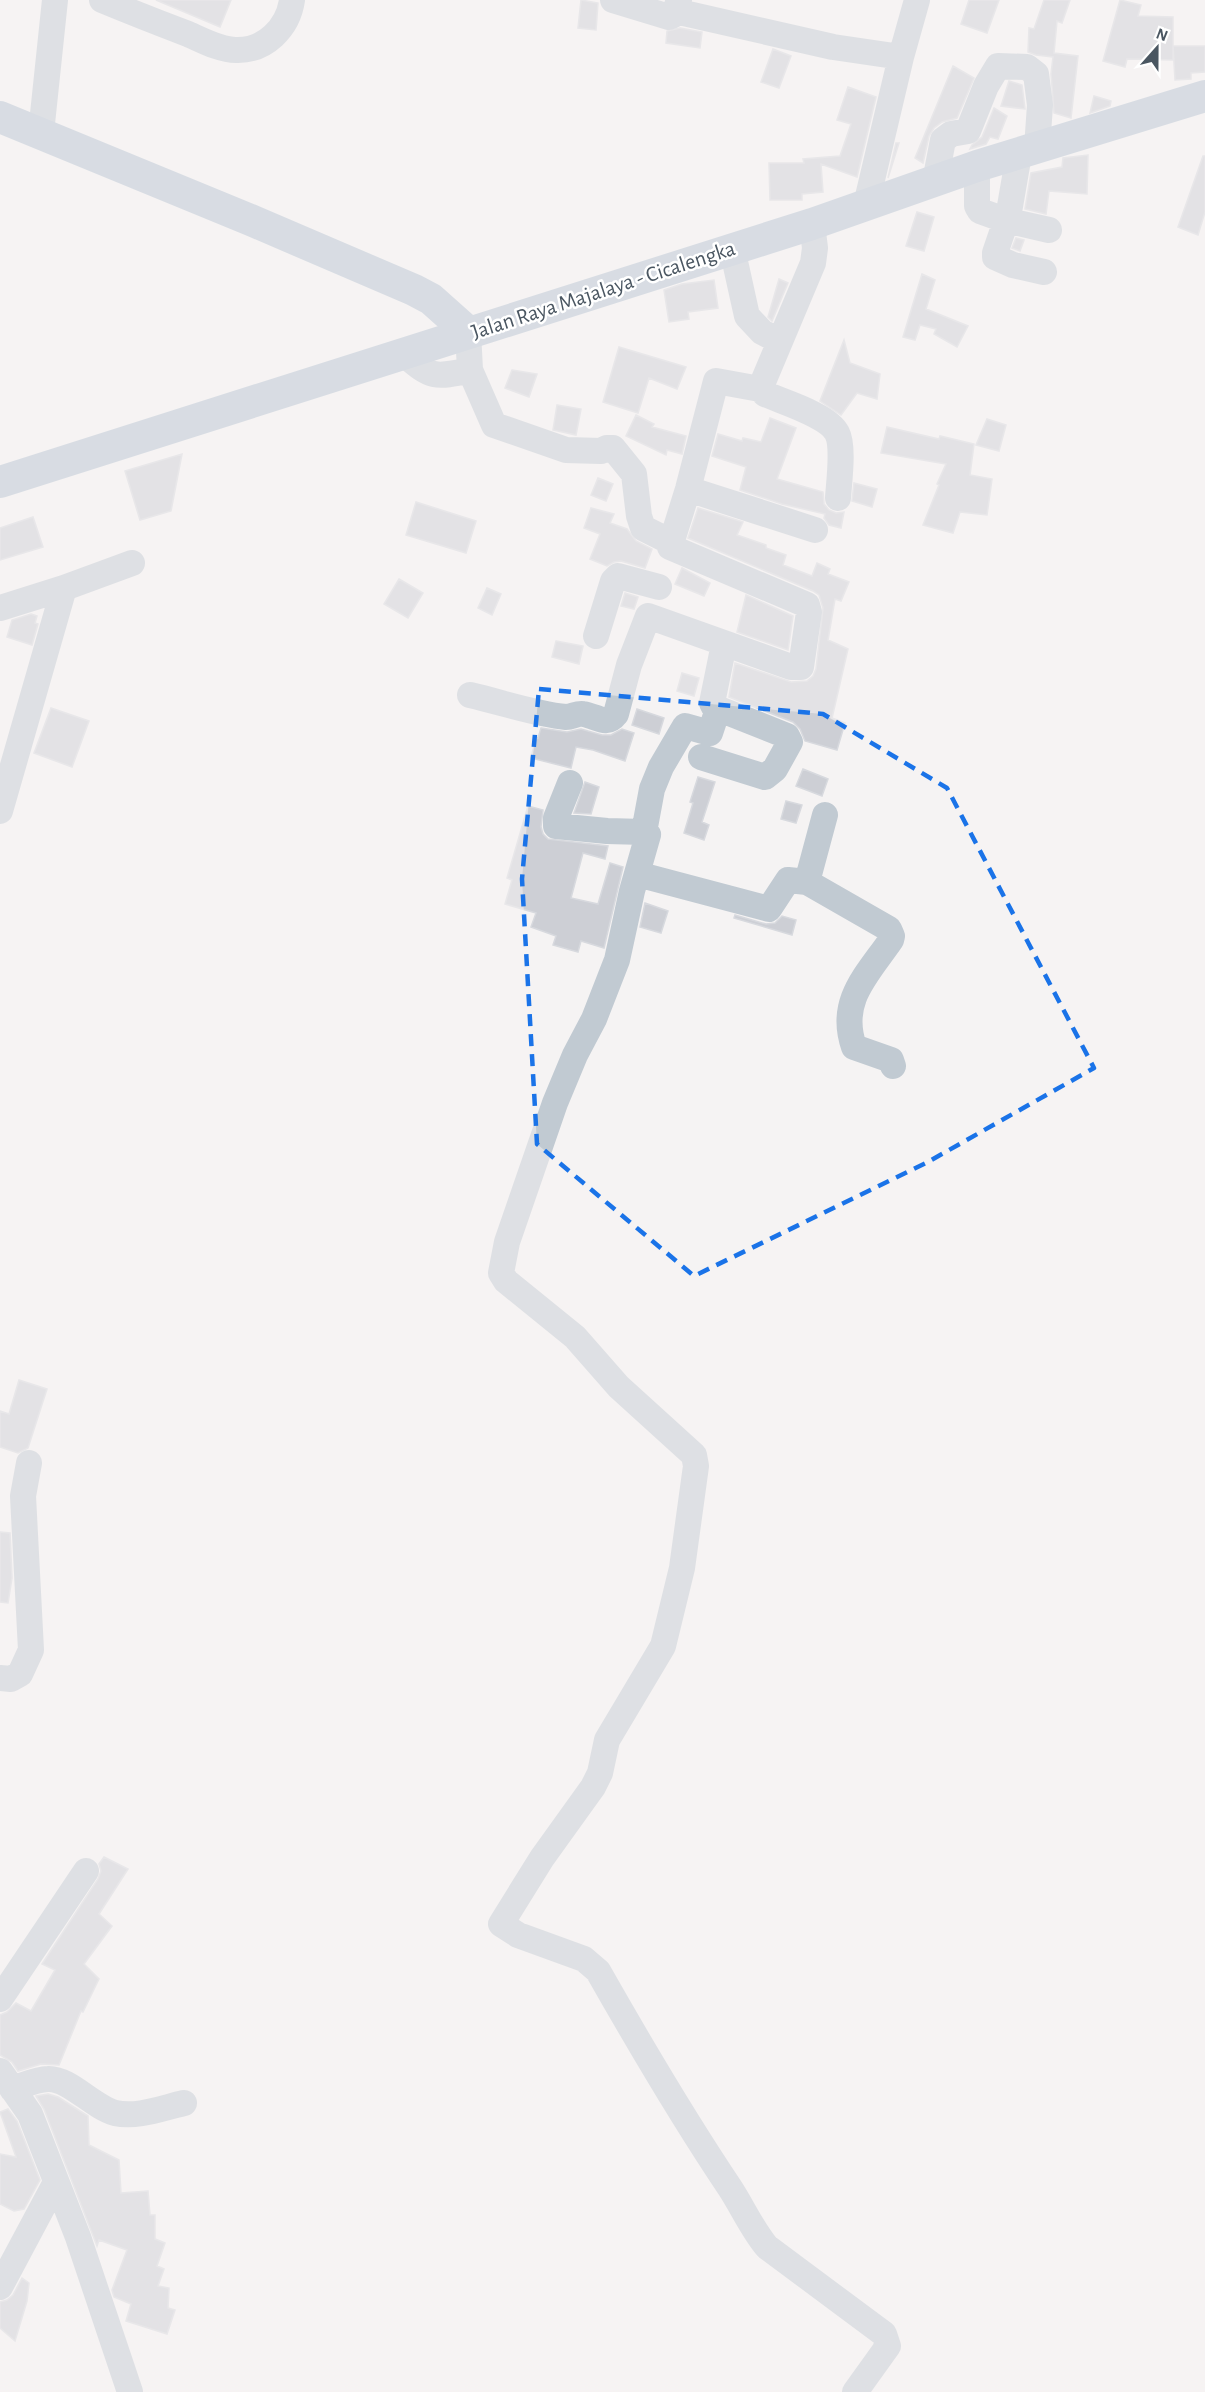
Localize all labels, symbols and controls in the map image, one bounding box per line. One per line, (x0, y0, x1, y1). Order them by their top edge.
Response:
north arrow (1127, 18, 1187, 78)
text: N (1154, 25, 1170, 44)
street label: Jalan Raya Majalaya - Cicalengka (469, 237, 738, 343)

